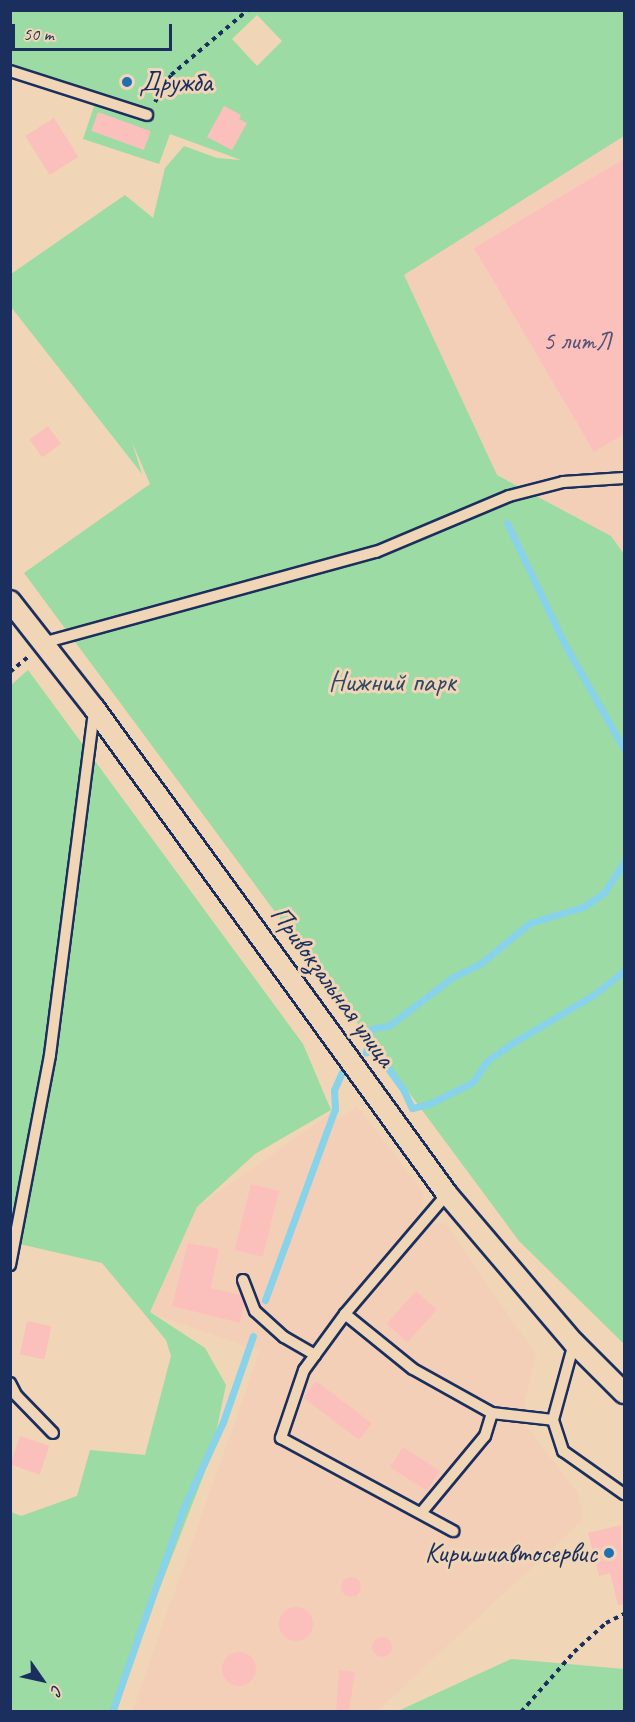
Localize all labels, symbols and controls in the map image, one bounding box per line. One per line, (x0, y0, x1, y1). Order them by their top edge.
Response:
scale bar (15, 12, 176, 50)
text: 50 m (23, 23, 54, 45)
place label: Дружба (139, 65, 212, 99)
marker: Дружба (120, 75, 134, 89)
house number: 5 литЛ (543, 325, 611, 357)
park label: Нижний парк (328, 665, 456, 699)
street label: Привокзальная улица (262, 897, 404, 1075)
place label: Киришиавтосервис (425, 1536, 597, 1570)
marker: Киришиавтосервис (602, 1546, 616, 1560)
north arrow (12, 1650, 72, 1710)
text: С (46, 1681, 67, 1699)

